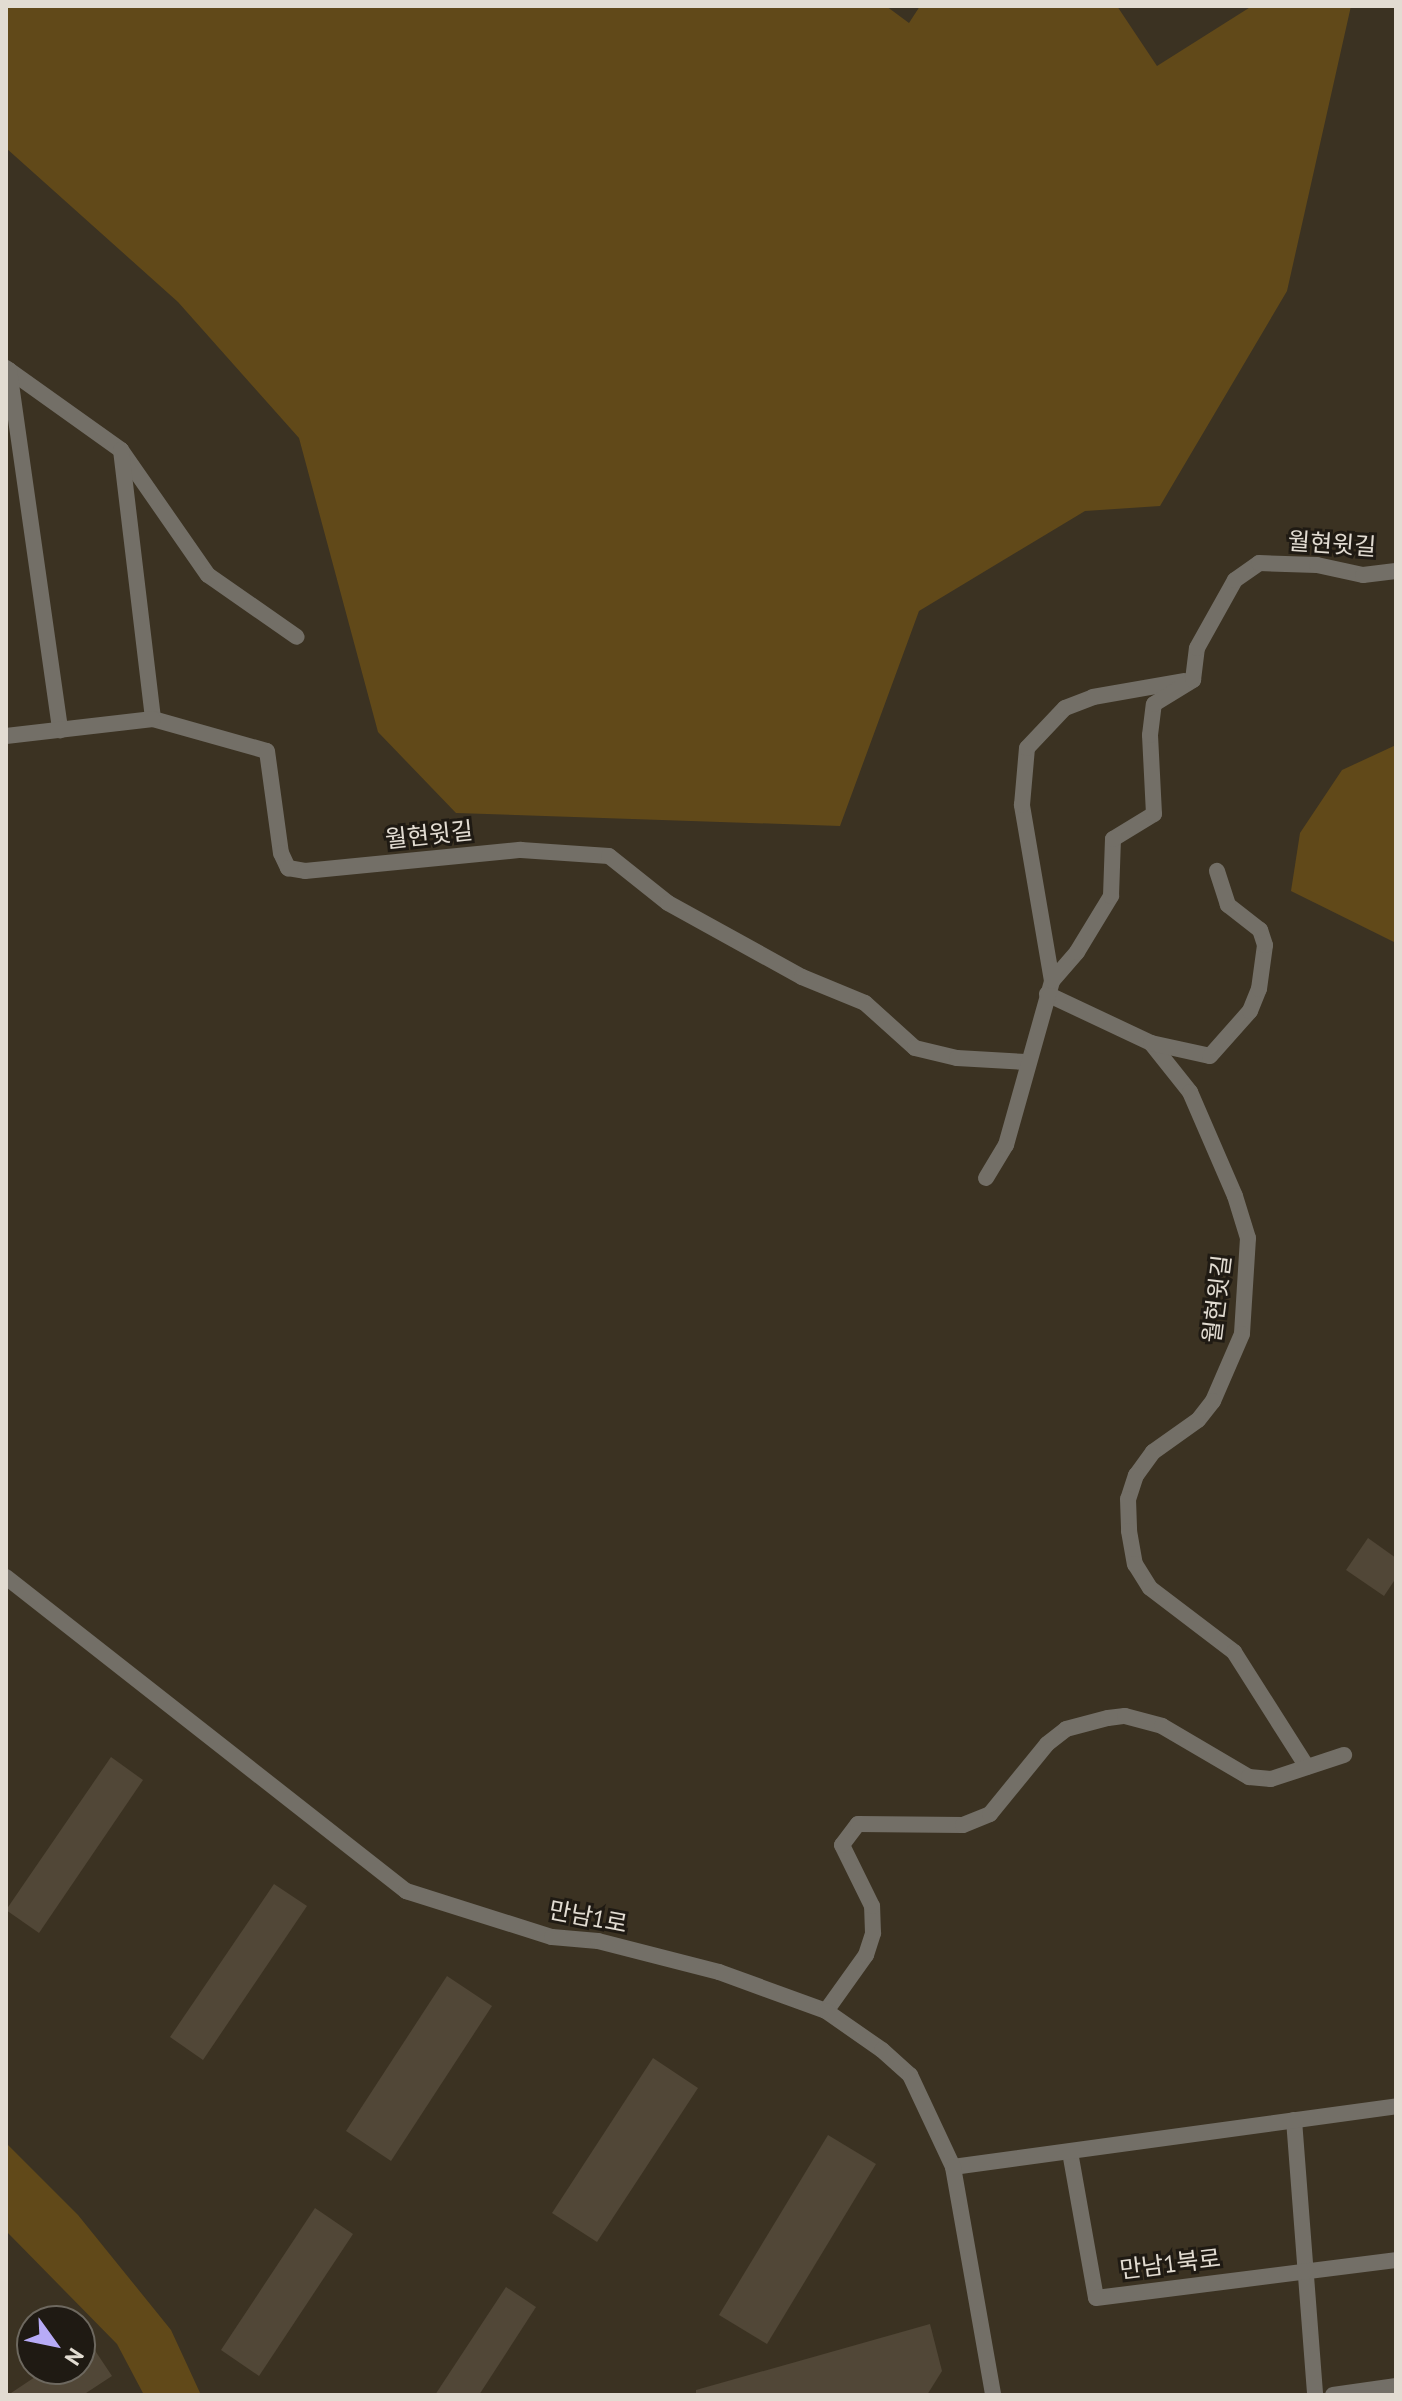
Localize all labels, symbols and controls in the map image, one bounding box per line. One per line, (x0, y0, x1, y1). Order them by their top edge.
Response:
street label: 월현윗길 (1287, 527, 1377, 561)
street label: 월현윗길 (384, 816, 474, 854)
street label: 월현윗길 (1197, 1253, 1237, 1345)
street label: 만남1로 (546, 1895, 630, 1939)
street label: 만남1북로 (1118, 2244, 1222, 2284)
north arrow (16, 2305, 96, 2385)
text: N (59, 2343, 90, 2371)

